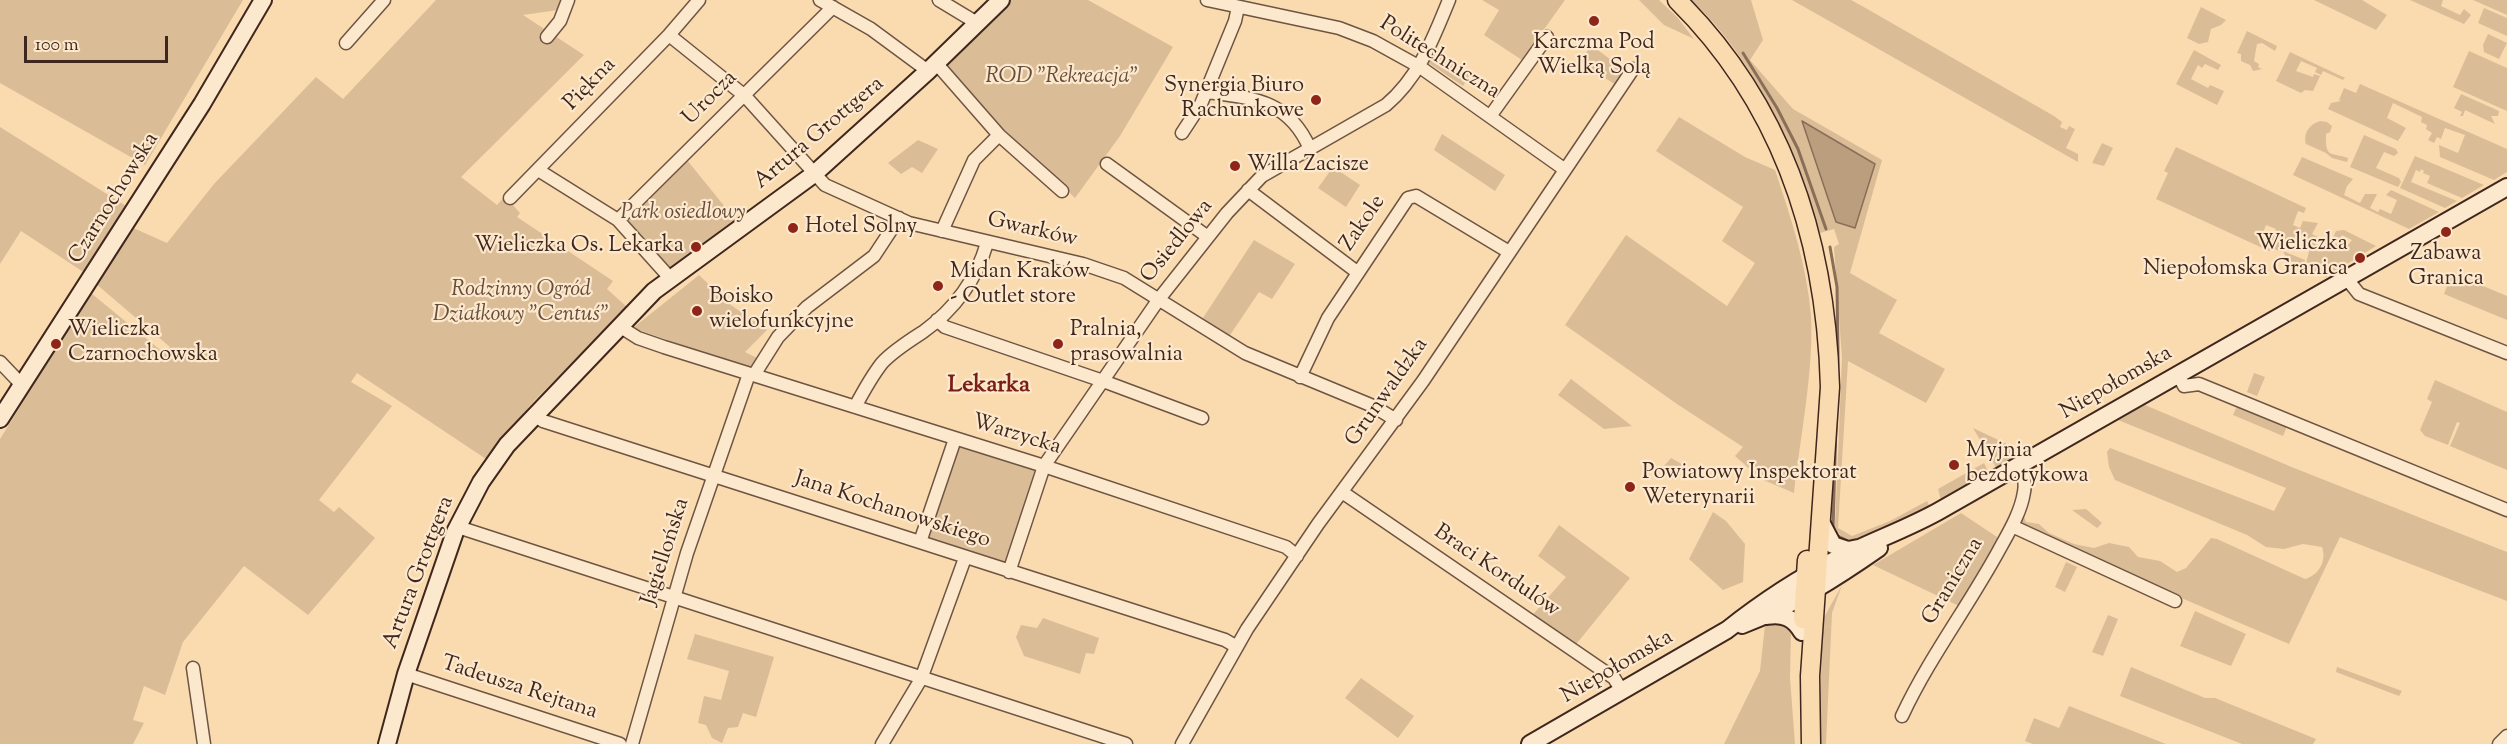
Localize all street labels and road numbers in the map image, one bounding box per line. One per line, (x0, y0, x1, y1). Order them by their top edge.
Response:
street label: Politechniczna (1374, 12, 1504, 106)
street label: Piękna (559, 53, 623, 117)
street label: Urocza (678, 66, 744, 132)
street label: Artura Grottgera (750, 72, 890, 196)
street label: Czarnochowska (64, 128, 166, 270)
street label: Zakole (1336, 191, 1392, 257)
street label: Osiedlowa (1136, 195, 1220, 289)
street label: Gwarków (984, 208, 1080, 254)
street label: Grunwaldzka (1341, 334, 1435, 452)
street label: Niepołomska (2056, 341, 2178, 427)
street label: Warzycka (968, 410, 1064, 462)
street label: Jana Kochanowskiego (791, 467, 993, 555)
street label: Artura Grottgera (379, 493, 461, 653)
street label: Jagiellońska (637, 495, 697, 609)
street label: Braci Kordulów (1428, 520, 1564, 624)
street label: Graniczna (1918, 534, 1990, 630)
street label: Niepołomska (1557, 625, 1679, 711)
street label: Tadeusza Rejtana (438, 651, 600, 727)

